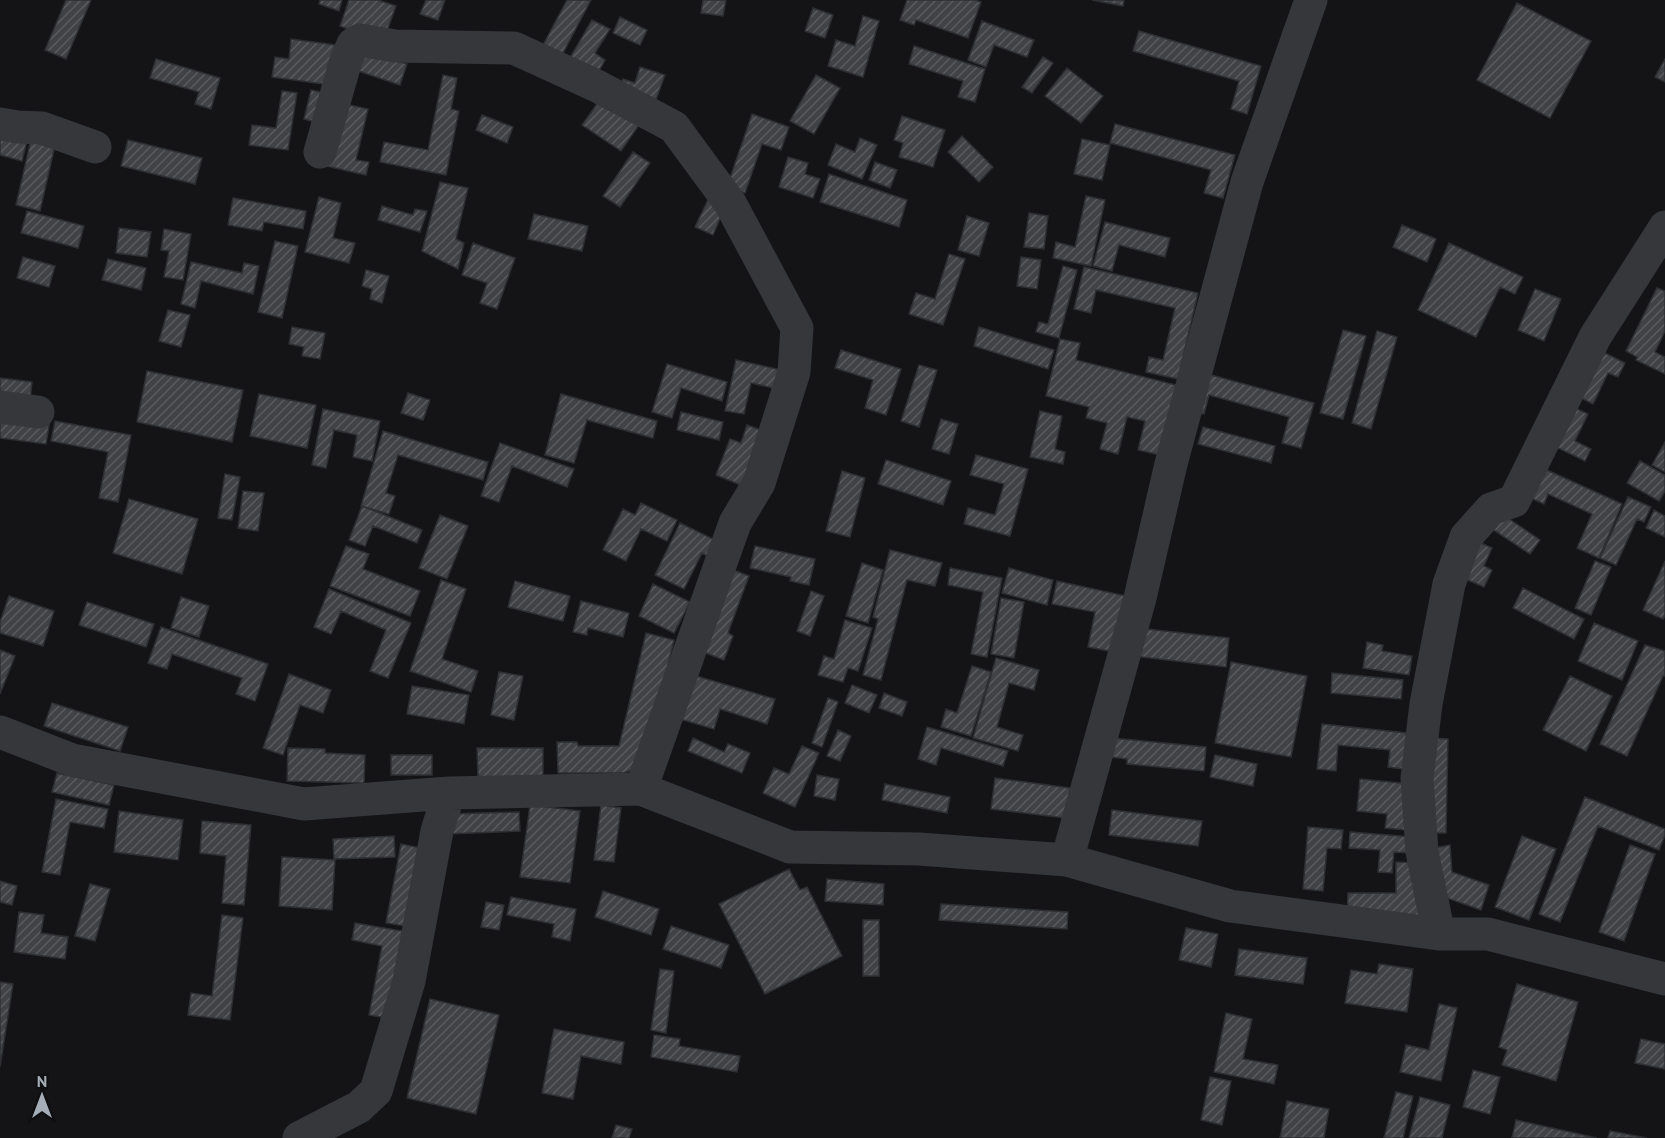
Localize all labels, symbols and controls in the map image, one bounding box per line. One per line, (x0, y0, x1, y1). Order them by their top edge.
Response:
north arrow (12, 1066, 72, 1126)
text: N (37, 1071, 47, 1091)

